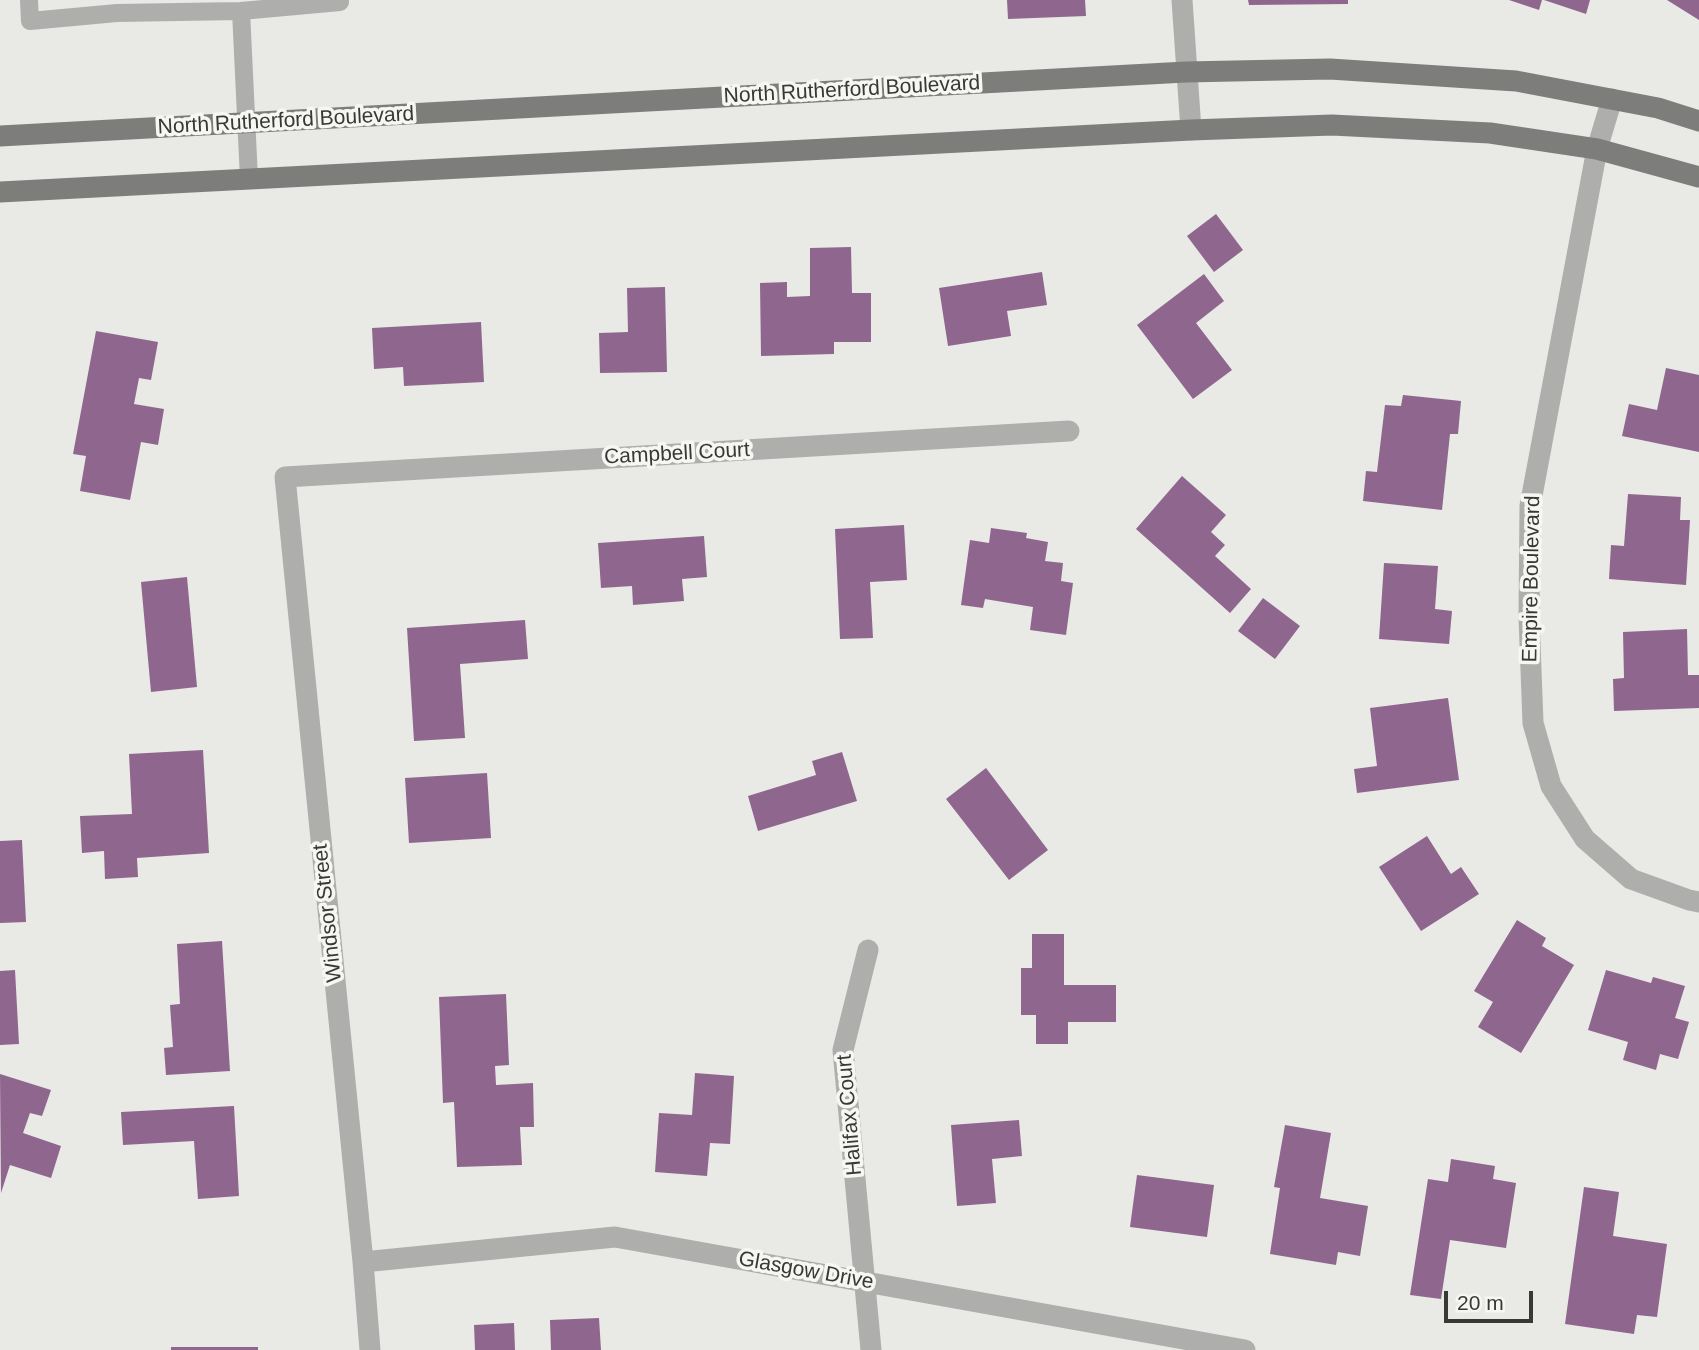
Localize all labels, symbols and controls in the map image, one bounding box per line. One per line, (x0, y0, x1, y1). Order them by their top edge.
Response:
street label: North Rutherford Boulevard (723, 71, 981, 109)
street label: North Rutherford Boulevard (157, 102, 415, 140)
street label: Campbell Court (603, 438, 751, 470)
street label: Empire Boulevard (1518, 495, 1546, 663)
street label: Windsor Street (308, 843, 348, 983)
street label: Halifax Court (832, 1053, 868, 1177)
street label: Glasgow Drive (737, 1247, 875, 1295)
scale bar (1447, 1276, 1536, 1320)
text: 20 m (1457, 1291, 1504, 1314)

